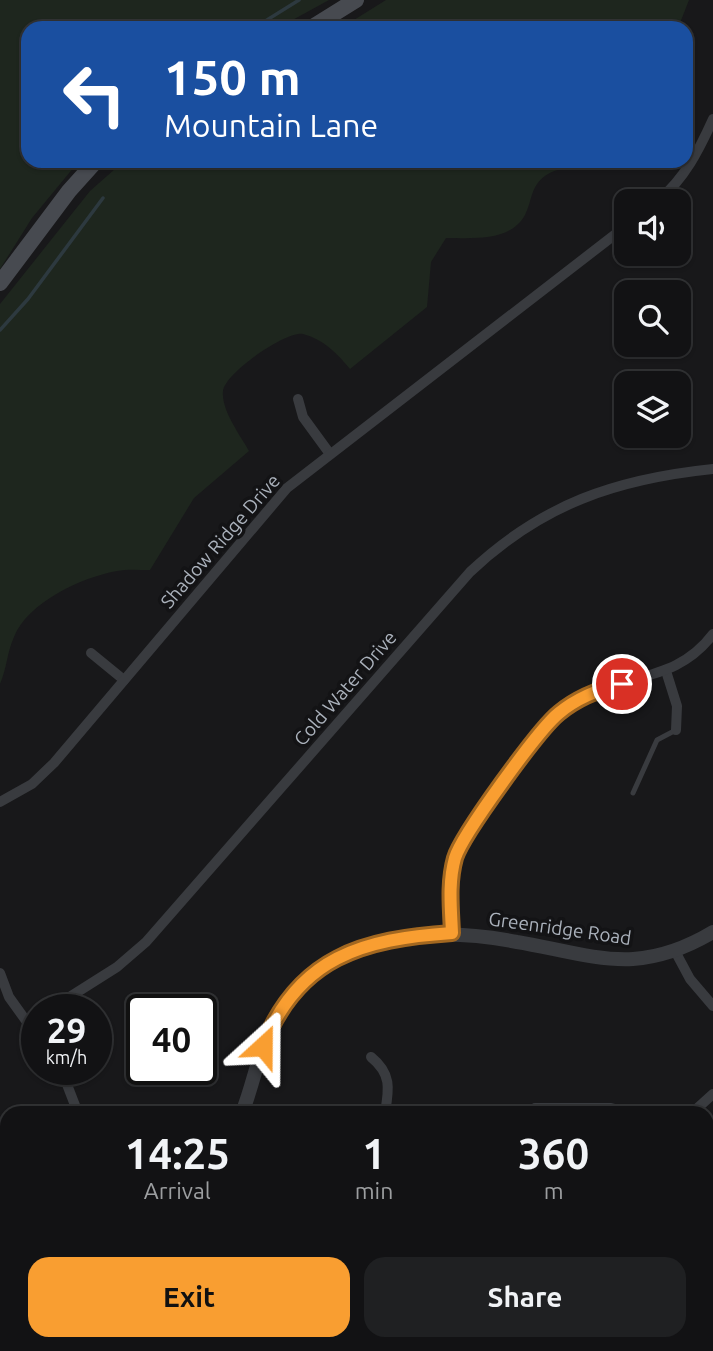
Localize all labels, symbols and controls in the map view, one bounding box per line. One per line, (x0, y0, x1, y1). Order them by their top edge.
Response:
icon: left (49, 49, 140, 140)
text: 150 m (164, 49, 301, 104)
text: Mountain Lane (164, 107, 378, 143)
map controls (614, 189, 691, 448)
button: sound (614, 189, 691, 266)
button: search (614, 280, 691, 357)
button: layers (614, 371, 691, 448)
street label: Shadow Ridge Drive (156, 470, 284, 612)
street label: Cold Water Drive (289, 626, 401, 750)
pin (592, 654, 652, 714)
icon: arrive (603, 665, 641, 703)
street label: Greenridge Road (487, 907, 633, 949)
speed limit sign: 40 (126, 994, 217, 1085)
position arrow (226, 1009, 300, 1083)
text: 29 (47, 1010, 86, 1050)
text: km/h (46, 1047, 87, 1067)
text: 14:25 (125, 1130, 230, 1177)
text: 1 (362, 1130, 386, 1177)
text: 360 (518, 1130, 589, 1177)
text: Arrival (144, 1178, 211, 1203)
text: min (355, 1178, 393, 1203)
text: m (544, 1178, 564, 1203)
button: Exit (28, 1257, 350, 1337)
button: Share (364, 1257, 686, 1337)

